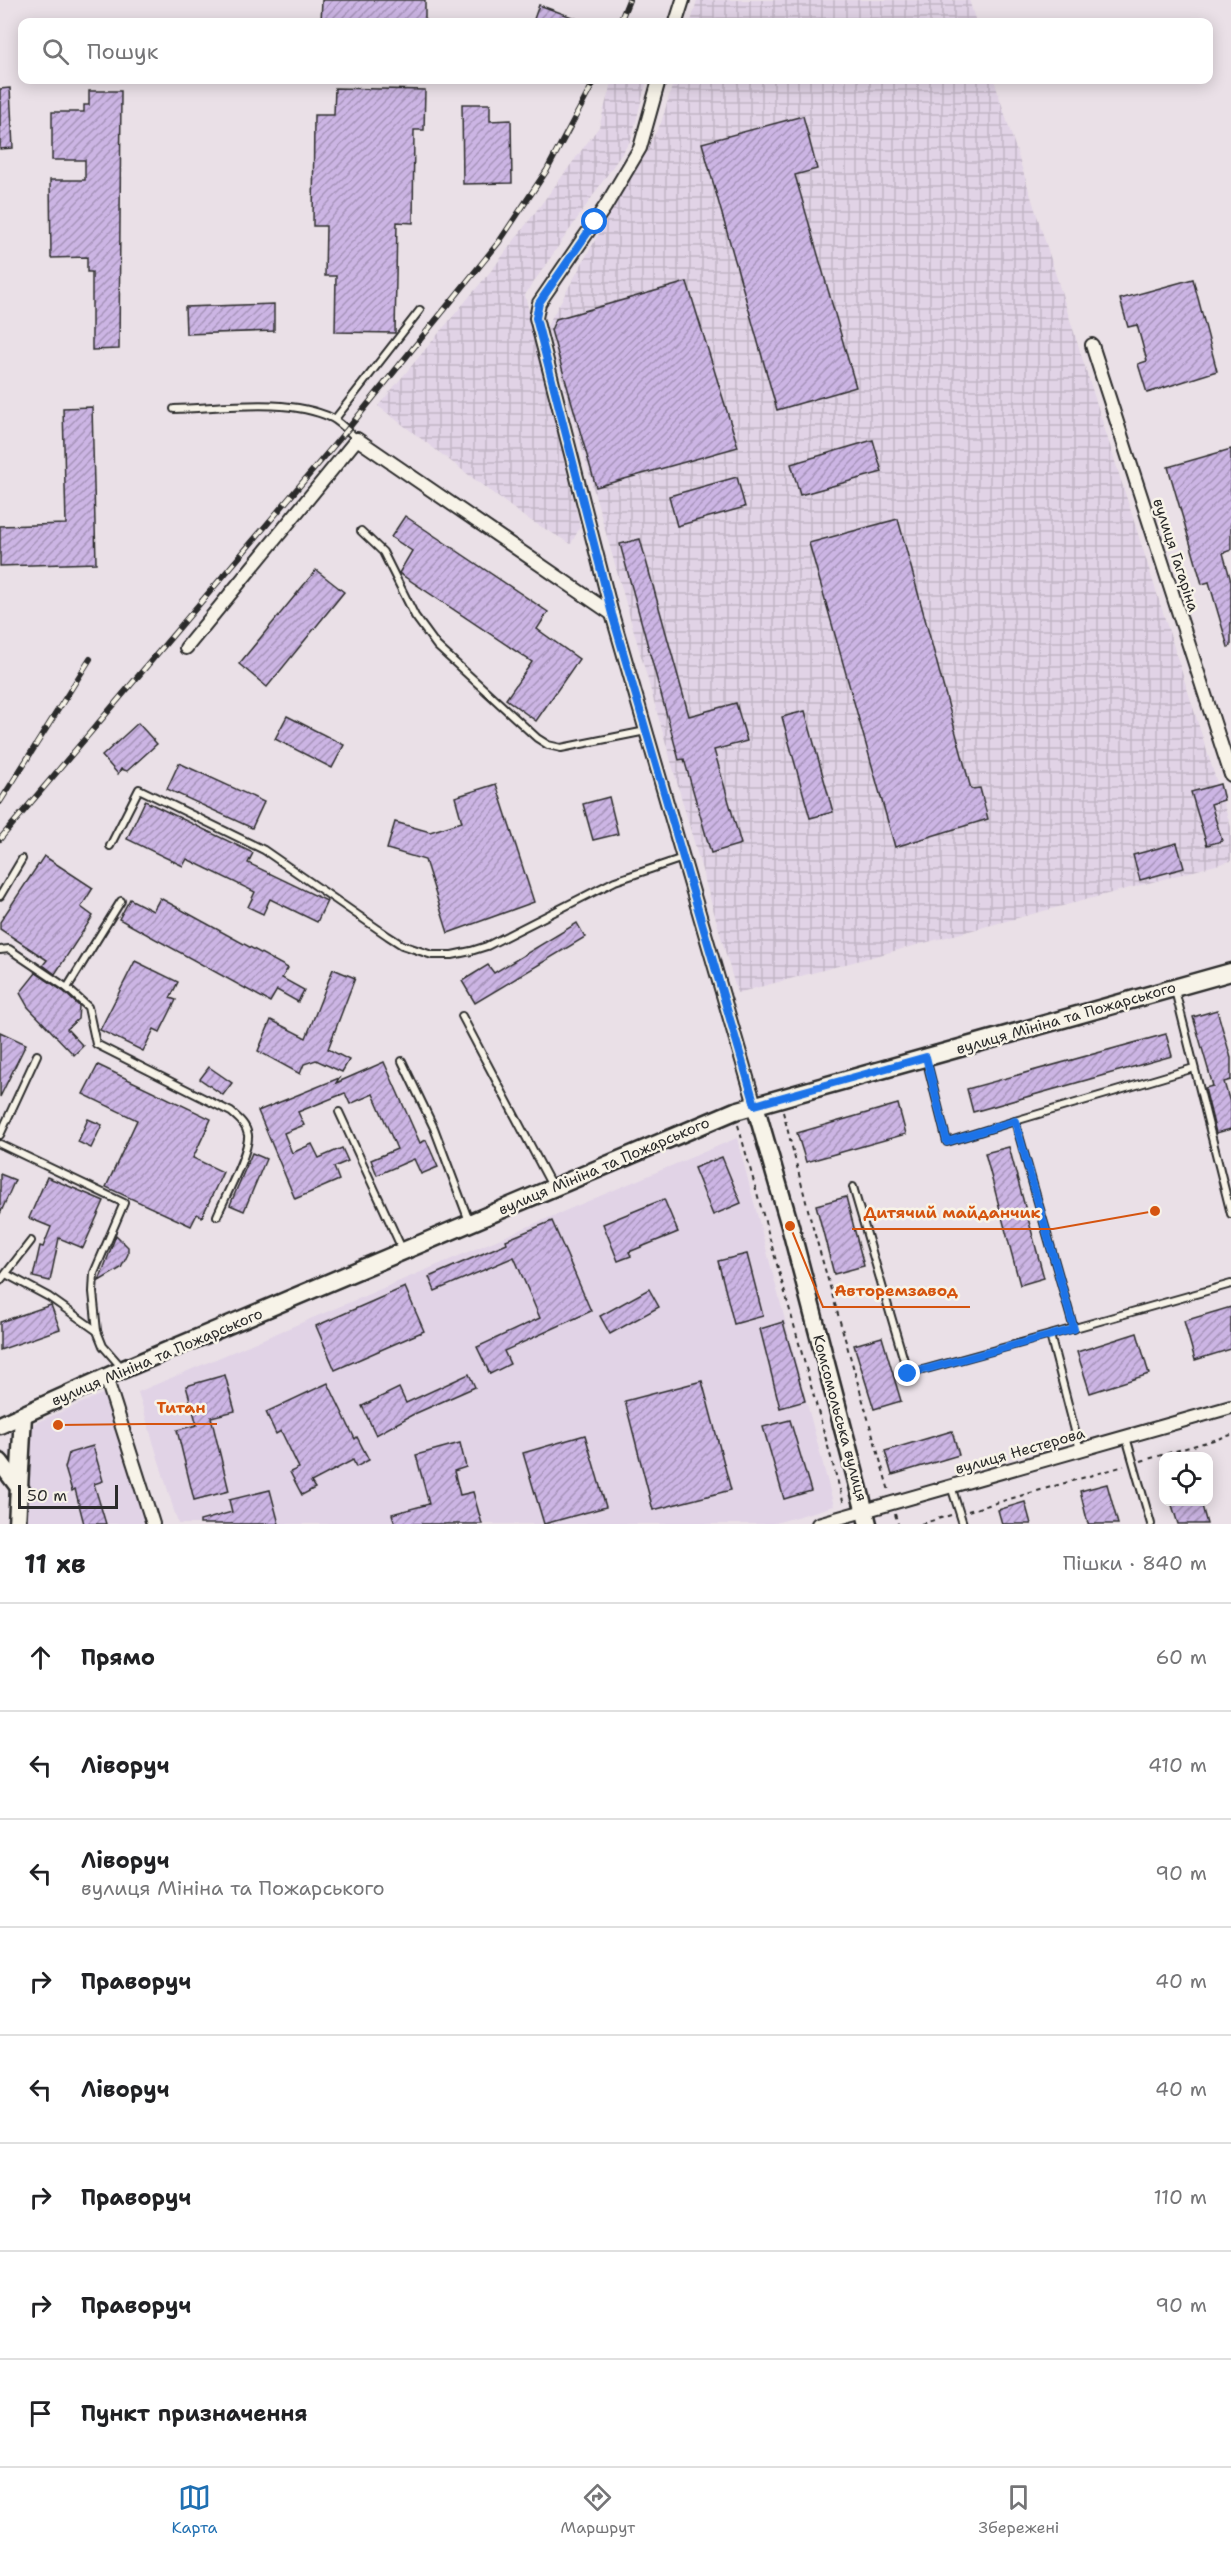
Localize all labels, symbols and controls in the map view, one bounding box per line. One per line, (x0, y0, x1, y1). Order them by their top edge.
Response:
search box (18, 18, 1213, 84)
icon: search (39, 35, 72, 68)
text: Пошук (87, 37, 158, 66)
route start (581, 208, 607, 234)
street label: вулиця Гагаріна (1148, 496, 1204, 615)
street label: вулиця Мініна та Пожарського (954, 977, 1178, 1059)
street label: вулиця Мініна та Пожарського (495, 1112, 713, 1220)
callout: Дитячий майданчик (852, 1195, 1053, 1229)
text: Дитячий майданчик (863, 1202, 1041, 1223)
callout: Авторемзавод (823, 1273, 970, 1307)
text: Авторемзавод (834, 1280, 959, 1301)
street label: вулиця Мініна та Пожарського (48, 1303, 266, 1411)
street label: Комсомольська вулиця (808, 1332, 872, 1504)
route end (894, 1360, 920, 1386)
callout: Титан (144, 1390, 217, 1424)
text: Титан (156, 1397, 206, 1418)
street label: вулиця Нестерова (953, 1423, 1088, 1479)
map controls (1159, 1452, 1213, 1506)
button: locate (1159, 1452, 1213, 1506)
scale bar (18, 1482, 118, 1510)
text: 50 m (27, 1485, 67, 1506)
text: 11 хв (24, 1546, 86, 1581)
text: Пішки · 840 m (1063, 1550, 1207, 1576)
icon: ahead (24, 1641, 57, 1674)
text: Прямо (81, 1643, 155, 1672)
text: 60 m (1155, 1644, 1207, 1670)
icon: left (24, 1749, 57, 1782)
text: Ліворуч (81, 1751, 169, 1780)
text: 410 m (1148, 1752, 1207, 1778)
text: Ліворуч (81, 1846, 169, 1875)
icon: left (24, 1857, 57, 1890)
text: 90 m (1155, 1860, 1207, 1886)
text: вулиця Мініна та Пожарського (81, 1875, 385, 1901)
icon: right (24, 1965, 57, 1998)
text: Праворуч (81, 1967, 191, 1996)
text: 40 m (1155, 1968, 1207, 1994)
icon: left (24, 2073, 57, 2106)
text: Ліворуч (81, 2075, 169, 2104)
text: 40 m (1155, 2076, 1207, 2102)
icon: right (24, 2181, 57, 2214)
text: Праворуч (81, 2183, 191, 2212)
text: 110 m (1153, 2184, 1207, 2210)
icon: right (24, 2289, 57, 2322)
text: Праворуч (81, 2291, 191, 2320)
text: 90 m (1155, 2292, 1207, 2318)
icon: arrive (24, 2397, 57, 2430)
text: Пункт призначення (81, 2399, 308, 2428)
tab: Карта (172, 2481, 217, 2538)
tab: Маршрут (561, 2481, 635, 2538)
tab: Збережені (978, 2481, 1059, 2538)

